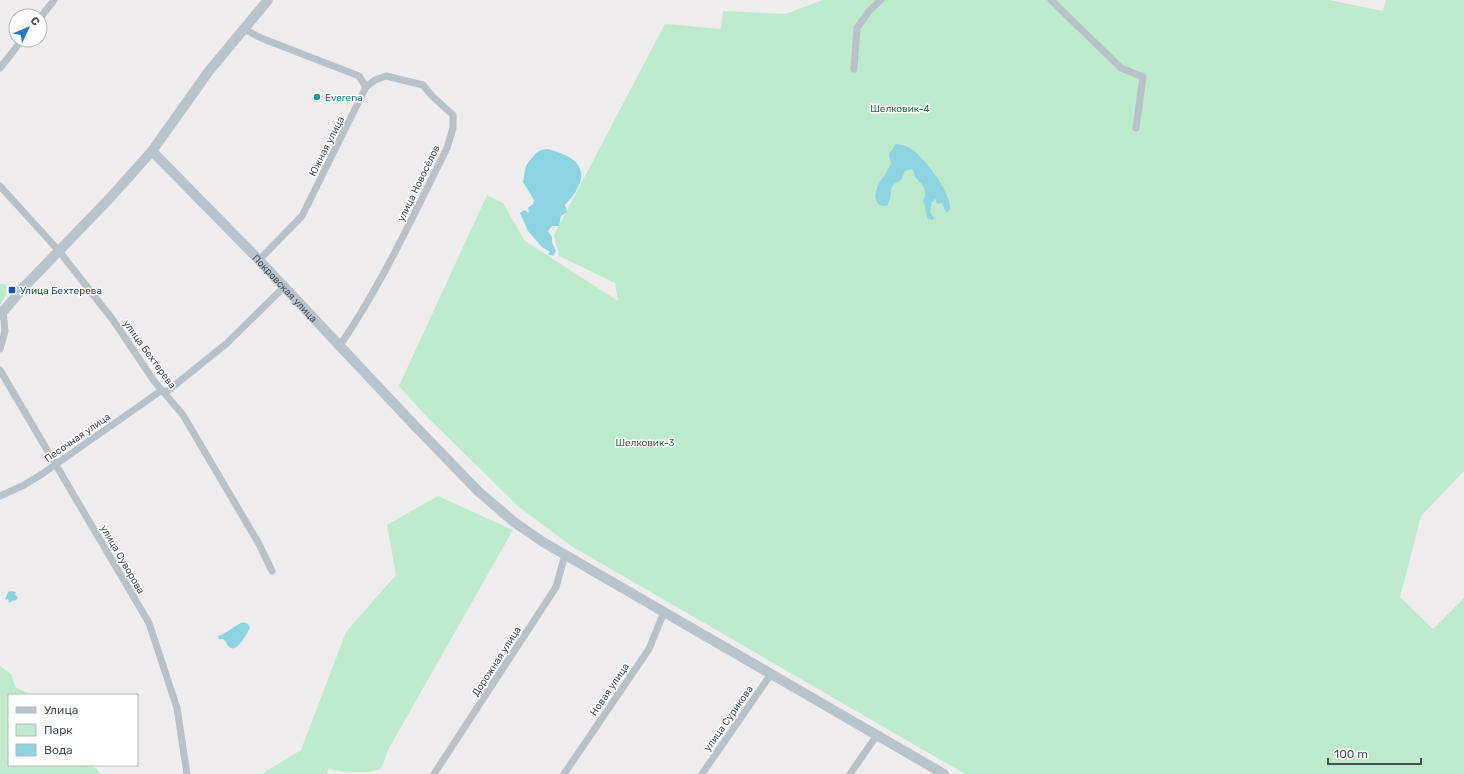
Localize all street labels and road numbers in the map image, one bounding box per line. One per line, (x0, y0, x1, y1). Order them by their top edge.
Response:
street label: Южная улица (307, 114, 347, 178)
street label: улица Новосёлов (395, 143, 443, 224)
street label: Покровская улица (250, 252, 319, 325)
street label: улица Бехтерева (120, 318, 178, 391)
street label: Песочная улица (42, 411, 113, 465)
street label: улица Суворова (98, 523, 147, 596)
street label: Дорожная улица (470, 624, 524, 699)
street label: Новая улица (588, 661, 632, 718)
street label: улица Сурикова (702, 683, 756, 754)

